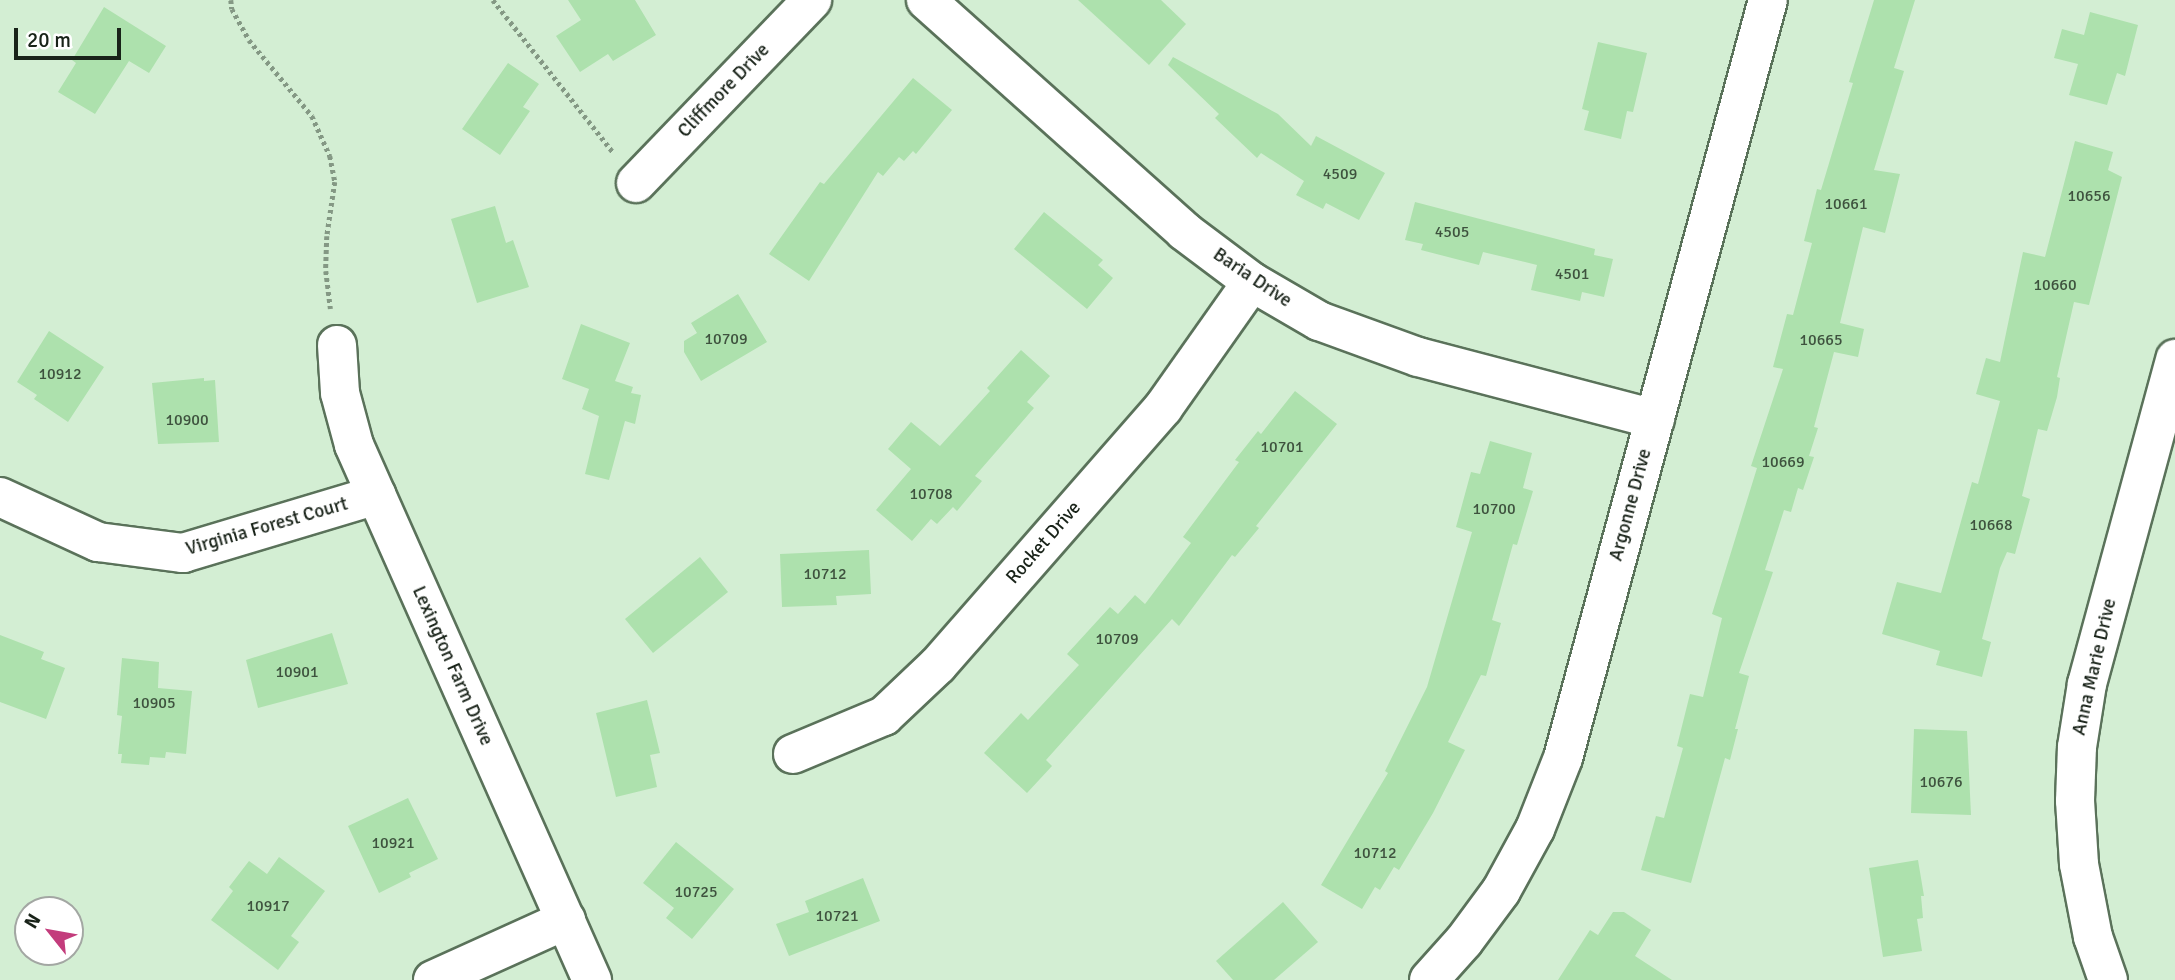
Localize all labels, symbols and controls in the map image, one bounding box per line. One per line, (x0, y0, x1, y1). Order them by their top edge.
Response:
scale bar (18, 14, 124, 58)
text: 20 m (27, 27, 71, 53)
street label: Cliffmore Drive (673, 39, 775, 143)
house number: 4509 (1323, 164, 1357, 184)
house number: 10656 (2067, 186, 2111, 206)
house number: 10661 (1824, 194, 1868, 214)
house number: 4505 (1435, 222, 1469, 242)
street label: Baria Drive (1208, 243, 1296, 313)
house number: 4501 (1555, 264, 1589, 284)
house number: 10660 (2033, 275, 2077, 295)
house number: 10709 (704, 329, 748, 349)
house number: 10665 (1799, 330, 1843, 350)
house number: 10912 (38, 364, 82, 384)
house number: 10900 (165, 410, 209, 430)
house number: 10701 (1260, 437, 1304, 457)
street label: Argonne Drive (1605, 446, 1657, 564)
house number: 10669 (1761, 452, 1805, 472)
house number: 10708 (909, 484, 953, 504)
street label: Virginia Forest Court (183, 493, 351, 561)
street label: Rocket Drive (1002, 497, 1086, 589)
house number: 10700 (1472, 499, 1516, 519)
house number: 10668 (1969, 515, 2013, 535)
house number: 10712 (803, 564, 847, 584)
street label: Lexington Farm Drive (407, 583, 497, 749)
street label: Anna Marie Drive (2068, 596, 2122, 738)
house number: 10709 (1095, 629, 1139, 649)
house number: 10901 (275, 662, 319, 682)
house number: 10905 (132, 693, 176, 713)
house number: 10676 (1919, 772, 1963, 792)
house number: 10921 (371, 833, 415, 853)
house number: 10712 (1353, 843, 1397, 863)
house number: 10725 (674, 882, 718, 902)
north arrow (14, 896, 84, 966)
house number: 10917 (246, 896, 290, 916)
house number: 10721 (815, 906, 859, 926)
text: N (19, 909, 46, 933)

